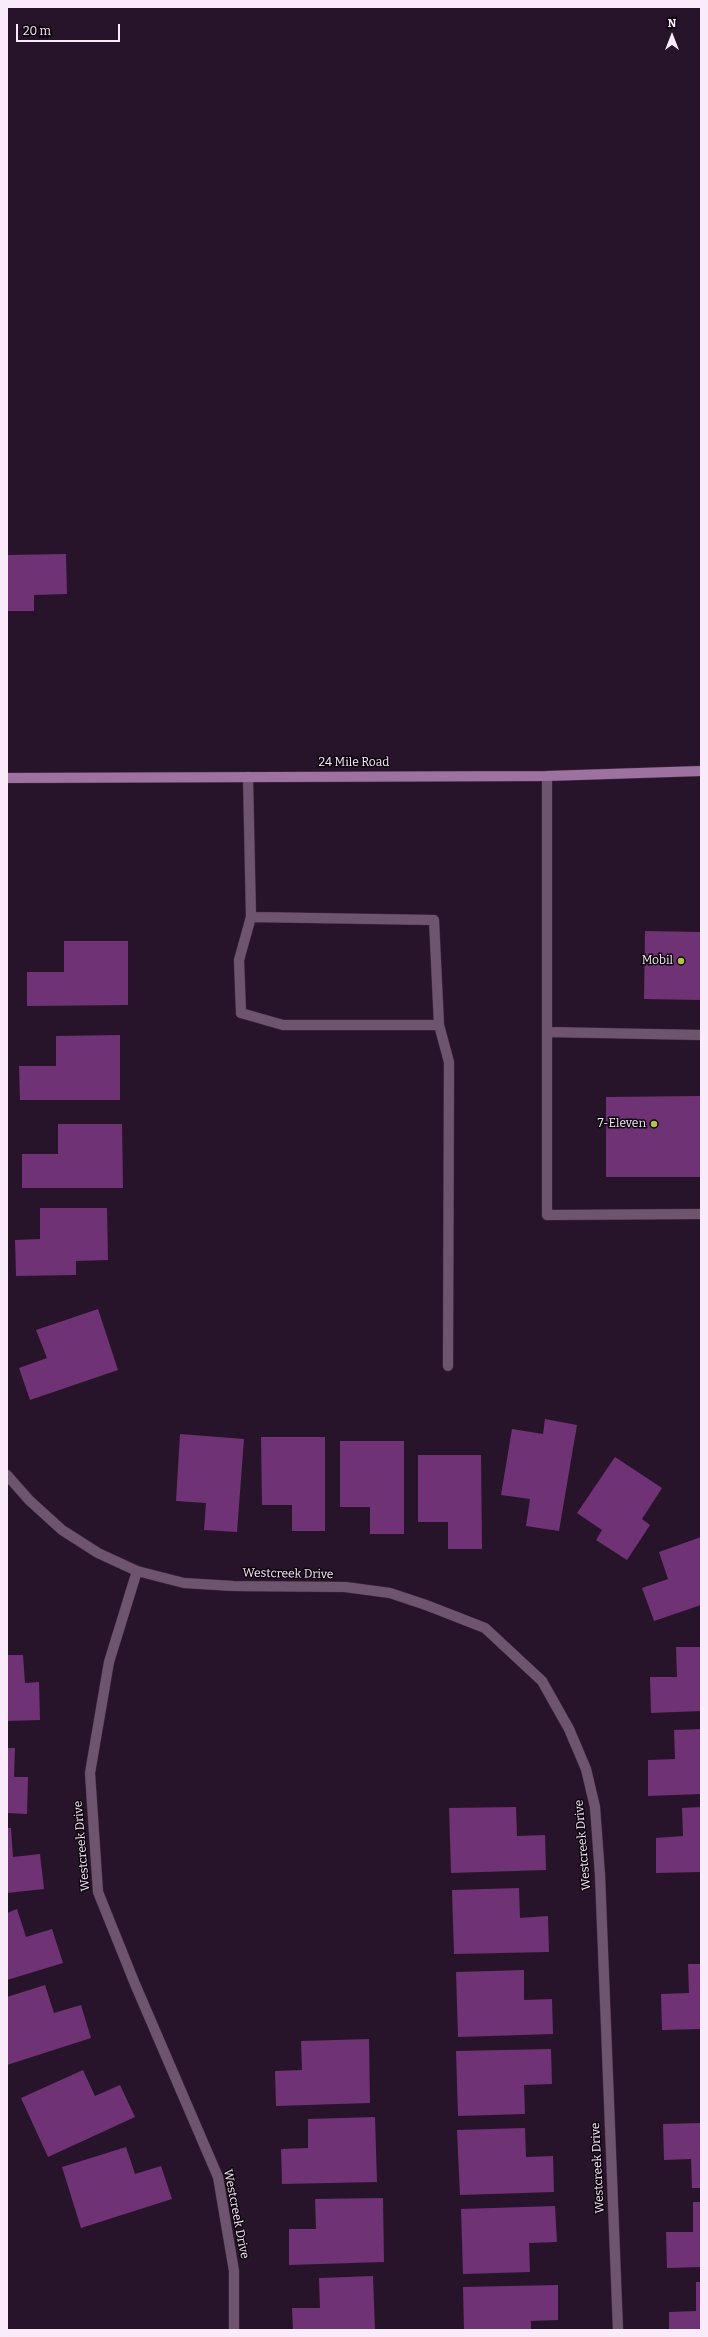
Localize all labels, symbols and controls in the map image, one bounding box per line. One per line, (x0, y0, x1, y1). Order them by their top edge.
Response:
scale bar (18, 16, 122, 42)
north arrow (652, 16, 692, 56)
text: N (668, 17, 676, 30)
text: 20 m (23, 24, 51, 38)
street label: 24 Mile Road (319, 756, 389, 770)
place label: Mobil (642, 954, 673, 968)
marker: Mobil (676, 956, 686, 966)
place label: 7-Eleven (597, 1117, 646, 1131)
marker: 7-Eleven (649, 1119, 659, 1129)
street label: Westcreek Drive (242, 1566, 334, 1582)
street label: Westcreek Drive (572, 1799, 594, 1891)
street label: Westcreek Drive (71, 1800, 93, 1892)
street label: Westcreek Drive (588, 2122, 608, 2214)
street label: Westcreek Drive (220, 2168, 252, 2260)

